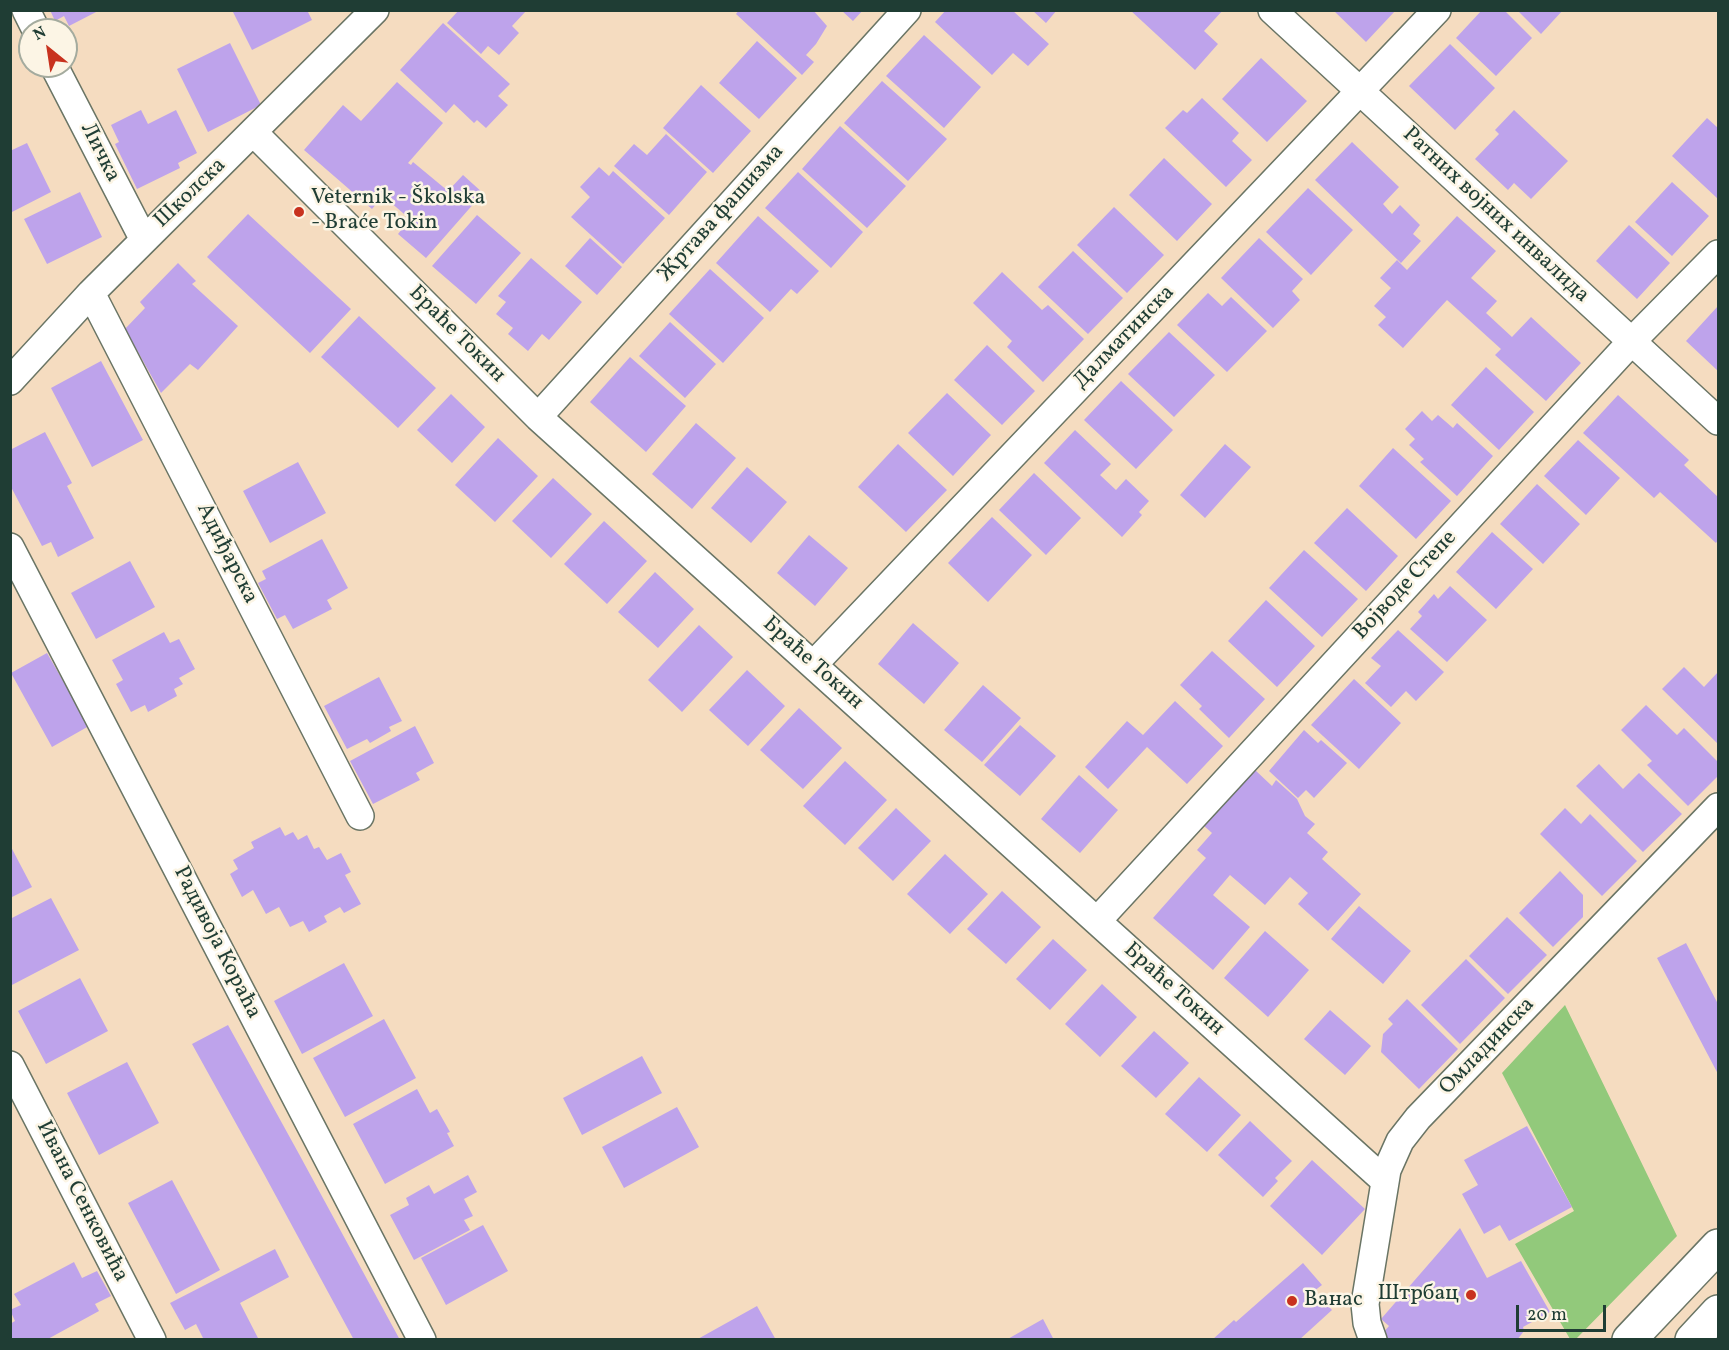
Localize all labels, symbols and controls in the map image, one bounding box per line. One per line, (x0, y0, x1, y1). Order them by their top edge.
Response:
north arrow (18, 18, 78, 78)
text: N (29, 22, 51, 47)
street label: Личка (73, 119, 125, 187)
street label: Ратних војних инвалида (1396, 122, 1594, 310)
street label: Жртава фашизма (653, 140, 791, 288)
street label: Школска (150, 153, 232, 235)
place label: Veternik - Školska - Braće Tokin (311, 186, 486, 237)
marker: Veternik - Školska - Braće Tokin (292, 205, 306, 219)
street label: Браће Токин (402, 281, 510, 389)
street label: Далматинска (1069, 281, 1181, 395)
street label: Адиђарска (189, 499, 263, 609)
street label: Војводе Степе (1349, 526, 1463, 646)
street label: Браће Токин (756, 612, 868, 716)
street label: Радивоја Кораћа (166, 862, 266, 1024)
street label: Браће Токин (1117, 938, 1229, 1042)
street label: Омладинска (1435, 993, 1541, 1101)
street label: Ивана Сенковића (29, 1117, 133, 1287)
place label: Штрбац (1377, 1282, 1459, 1308)
place label: Ванас (1304, 1288, 1363, 1314)
marker: Штрбац (1464, 1288, 1478, 1302)
scale bar (1519, 1293, 1609, 1331)
marker: Ванас (1285, 1294, 1299, 1308)
text: 20 m (1527, 1303, 1567, 1328)

